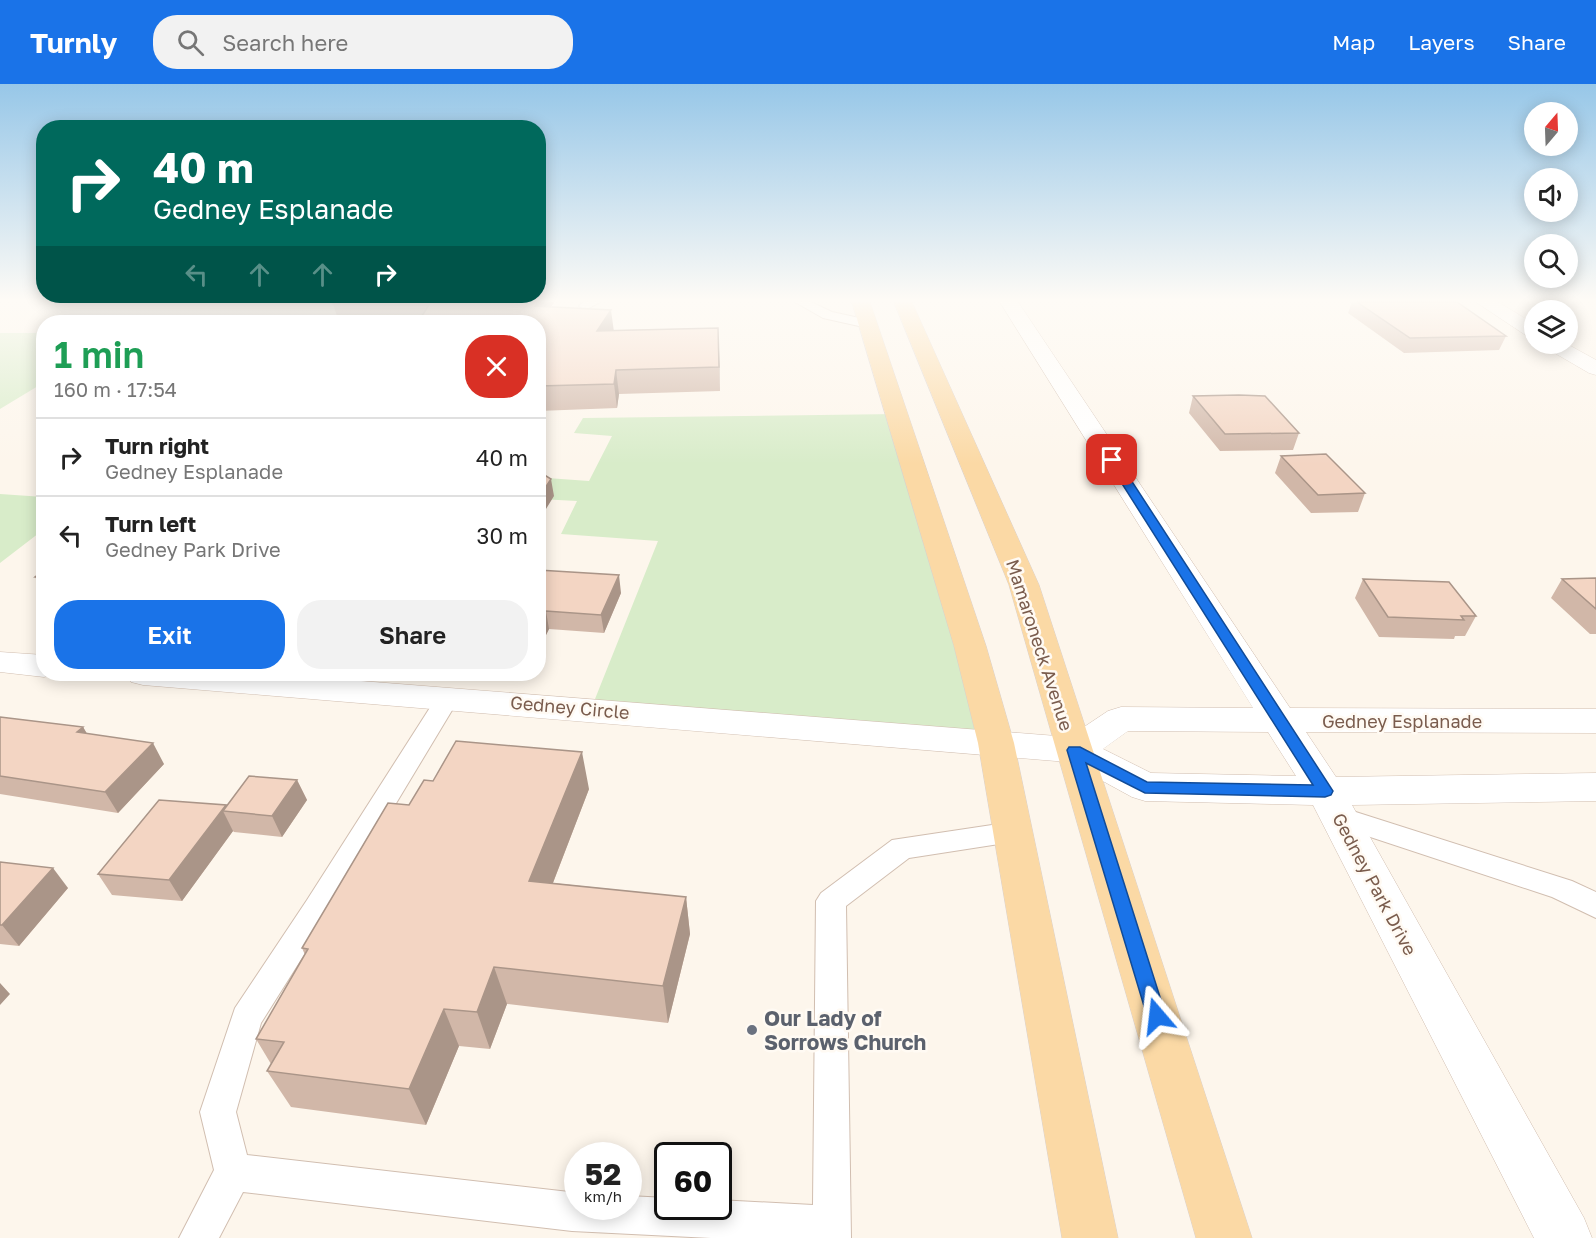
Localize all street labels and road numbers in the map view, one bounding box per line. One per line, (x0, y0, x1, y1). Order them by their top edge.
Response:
street label: Mamaroneck Avenue (1002, 557, 1078, 733)
street label: Gedney Circle (509, 691, 631, 723)
street label: Gedney Esplanade (1322, 710, 1482, 732)
street label: Gedney Park Drive (1328, 809, 1422, 959)

